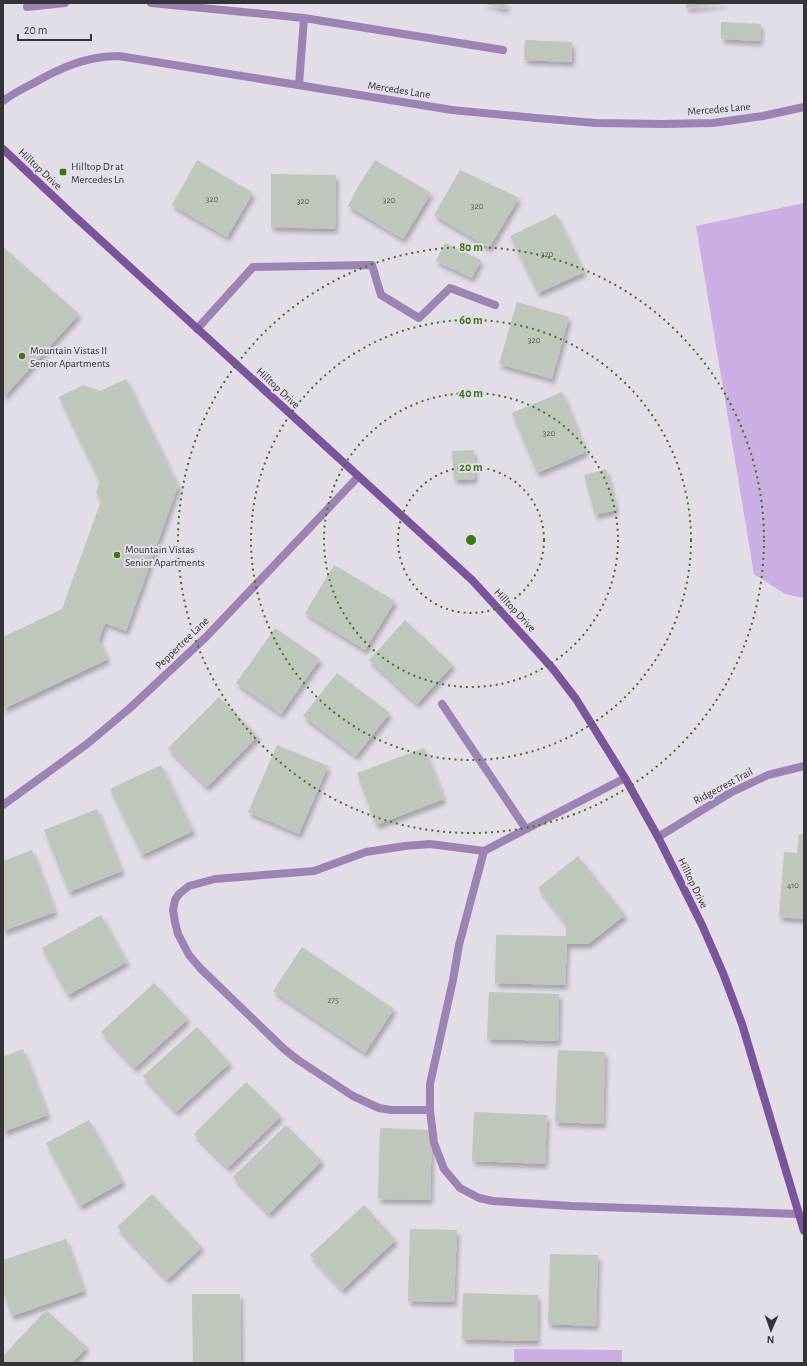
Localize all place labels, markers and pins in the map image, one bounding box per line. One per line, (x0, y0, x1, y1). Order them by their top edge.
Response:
place label: Hilltop Dr at Mercedes Ln (71, 161, 124, 185)
marker: Hilltop Dr at Mercedes Ln (58, 167, 68, 177)
place label: Mountain Vistas II Senior Apartments (30, 345, 110, 369)
marker: Mountain Vistas II Senior Apartments (17, 351, 27, 361)
centre of rings (464, 533, 478, 547)
place label: Mountain Vistas Senior Apartments (125, 544, 205, 568)
marker: Mountain Vistas Senior Apartments (112, 550, 122, 560)

